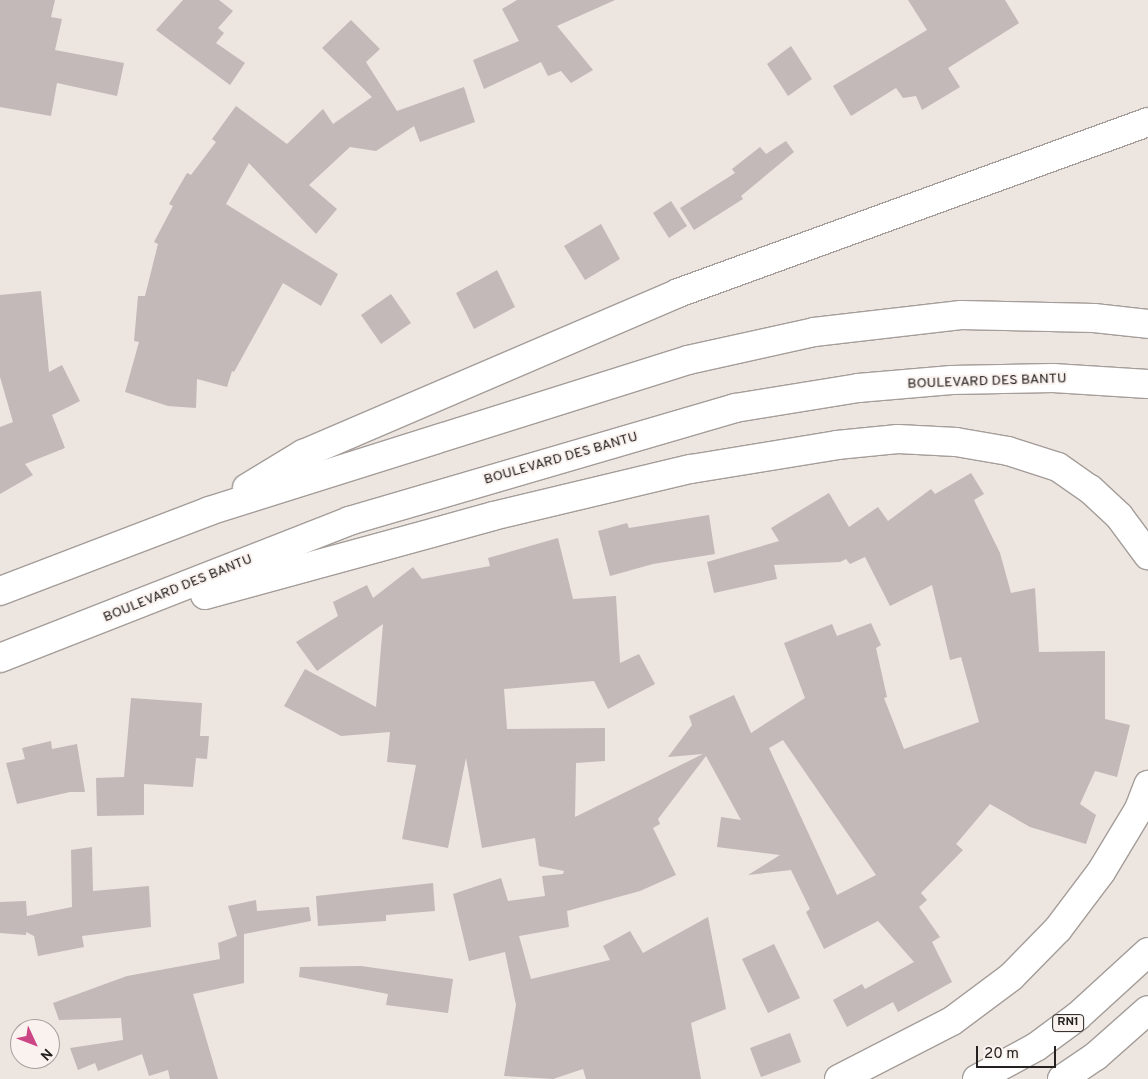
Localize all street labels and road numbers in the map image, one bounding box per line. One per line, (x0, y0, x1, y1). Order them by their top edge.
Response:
street label: BOULEVARD DES BANTU (907, 371, 1067, 393)
street label: BOULEVARD DES BANTU (482, 429, 640, 489)
street label: BOULEVARD DES BANTU (101, 551, 255, 627)
road number: RN1 (1052, 1014, 1084, 1032)

